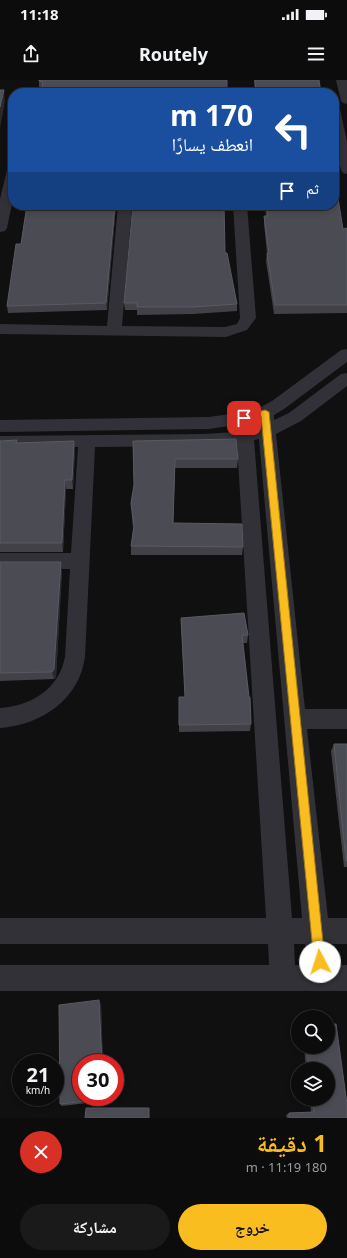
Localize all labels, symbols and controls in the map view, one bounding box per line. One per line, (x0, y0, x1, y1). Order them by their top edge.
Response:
text: 11:18 (20, 4, 59, 24)
text: Routely (139, 42, 208, 66)
icon: share (20, 43, 42, 65)
icon: menu (305, 43, 327, 65)
text: 170 m (170, 96, 253, 134)
icon: left (267, 104, 319, 156)
text: انعطف يسارًا (172, 132, 253, 156)
text: ثم (306, 178, 319, 198)
icon: arrive (276, 180, 298, 202)
pin (227, 401, 261, 435)
icon: arrive (233, 407, 255, 429)
position arrow (299, 941, 341, 983)
map controls (291, 1010, 335, 1106)
button: search (291, 1010, 335, 1054)
speed limit sign: 30 (72, 1054, 124, 1106)
text: 21 (27, 1061, 49, 1088)
button: layers (291, 1062, 335, 1106)
text: km/h (26, 1083, 50, 1097)
text: 1 دقيقة (257, 1126, 327, 1159)
button: close (20, 1131, 62, 1173)
text: 180 m · 11:19 (246, 1158, 327, 1176)
button: مشاركة (20, 1204, 170, 1250)
button: خروج (178, 1204, 327, 1250)

